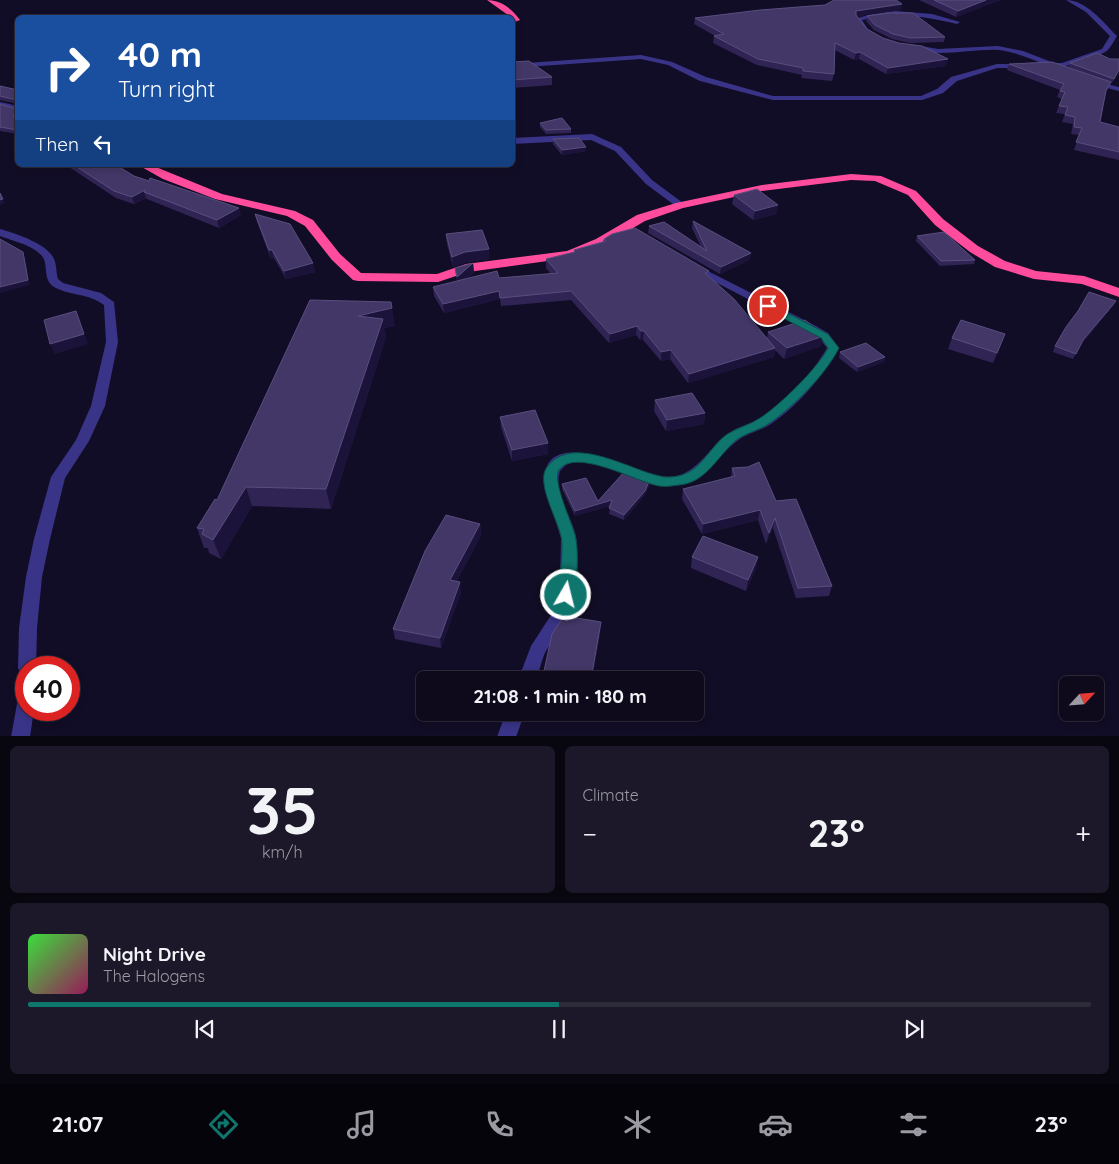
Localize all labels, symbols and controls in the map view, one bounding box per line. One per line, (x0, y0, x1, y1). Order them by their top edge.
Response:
text: 40 m (118, 32, 202, 76)
icon: right (35, 35, 100, 100)
text: Turn right (118, 75, 215, 103)
icon: left (89, 130, 117, 158)
text: Then (35, 132, 79, 156)
pin (747, 285, 789, 327)
icon: arrive (754, 292, 782, 320)
position arrow (539, 568, 591, 620)
speed limit sign: 40 (15, 656, 80, 721)
north arrow (1059, 676, 1104, 721)
map controls (1059, 676, 1104, 721)
text: 21:08 · 1 min · 180 m (473, 684, 647, 708)
text: 35 (246, 769, 318, 850)
text: Climate (583, 785, 639, 805)
text: 23° (808, 809, 865, 857)
text: − (583, 816, 597, 851)
text: + (1075, 816, 1091, 851)
text: km/h (262, 842, 303, 862)
text: Night Drive (103, 942, 206, 966)
text: The Halogens (103, 966, 205, 986)
icon: previous (191, 1015, 219, 1043)
icon: pause (545, 1015, 573, 1043)
icon: next (900, 1015, 928, 1043)
icon: directions (206, 1107, 241, 1142)
icon: music (344, 1107, 379, 1142)
icon: phone (482, 1107, 517, 1142)
icon: climate (620, 1107, 655, 1142)
icon: car (758, 1107, 793, 1142)
icon: filters (896, 1107, 931, 1142)
text: 21:07 (52, 1110, 103, 1138)
text: 23° (1034, 1110, 1067, 1138)

